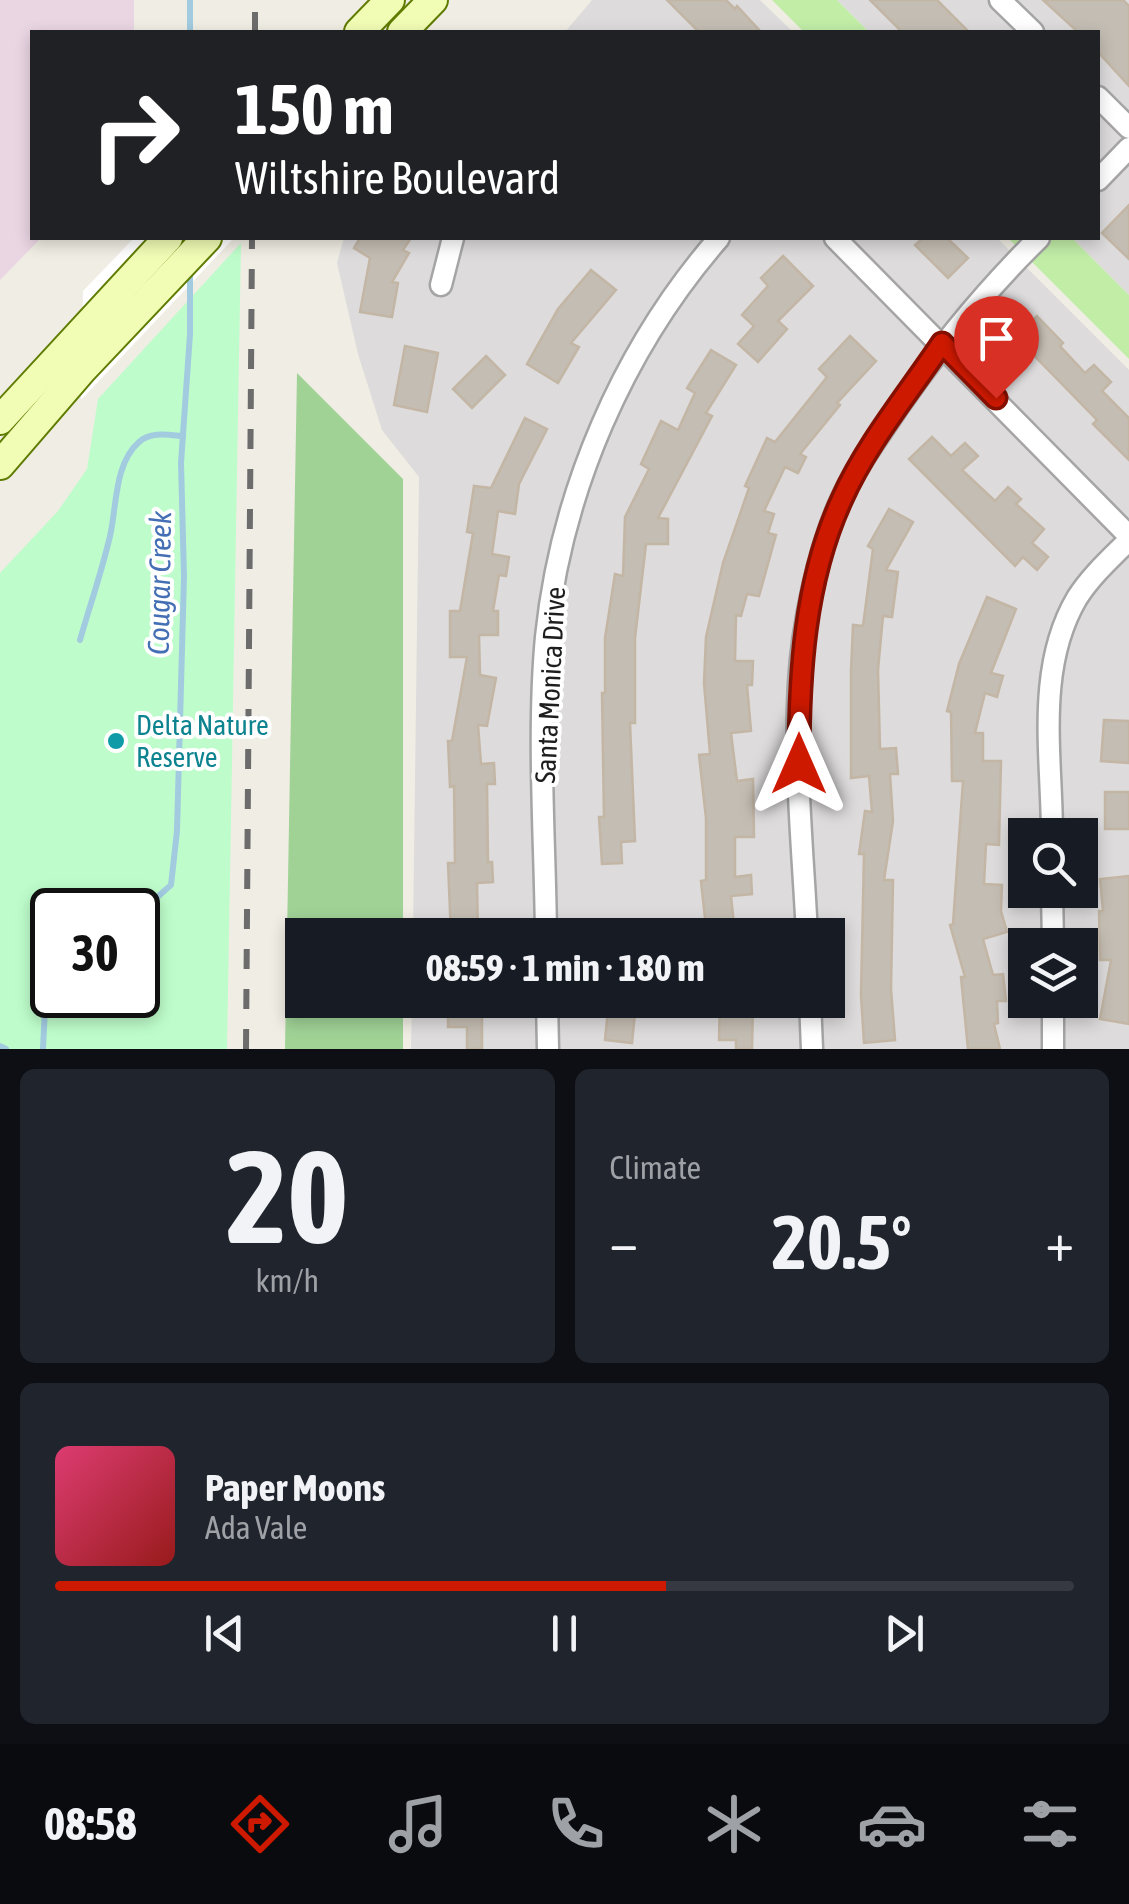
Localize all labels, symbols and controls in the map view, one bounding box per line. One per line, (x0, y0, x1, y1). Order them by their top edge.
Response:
text: 150 m (235, 69, 394, 149)
icon: right (70, 70, 200, 200)
text: Wiltshire Boulevard (235, 152, 560, 204)
pin (954, 296, 1039, 399)
icon: arrive (969, 311, 1024, 366)
water label: Cougar Creek (141, 510, 177, 655)
street label: Santa Monica Drive (529, 586, 571, 784)
place label: Delta Nature Reserve (136, 709, 269, 773)
position arrow (747, 712, 851, 816)
marker: Delta Nature Reserve (105, 730, 127, 752)
map controls (1008, 818, 1098, 1018)
button: search (1008, 818, 1098, 908)
speed limit sign: 30 (30, 888, 160, 1018)
button: layers (1008, 928, 1098, 1018)
text: 08:59 · 1 min · 180 m (425, 946, 705, 989)
text: 20 (226, 1122, 348, 1271)
text: Climate (610, 1149, 701, 1186)
text: 20.5° (772, 1199, 912, 1285)
text: − (610, 1210, 638, 1273)
text: + (1045, 1210, 1074, 1273)
text: km/h (256, 1262, 319, 1299)
text: Paper Moons (205, 1466, 385, 1509)
text: Ada Vale (205, 1509, 307, 1546)
icon: previous (197, 1606, 252, 1661)
icon: pause (537, 1606, 592, 1661)
icon: next (877, 1606, 932, 1661)
icon: directions (225, 1789, 295, 1859)
icon: music (383, 1789, 453, 1859)
icon: phone (541, 1789, 611, 1859)
icon: climate (699, 1789, 769, 1859)
icon: car (857, 1789, 927, 1859)
icon: filters (1015, 1789, 1085, 1859)
text: 08:58 (44, 1798, 137, 1850)

